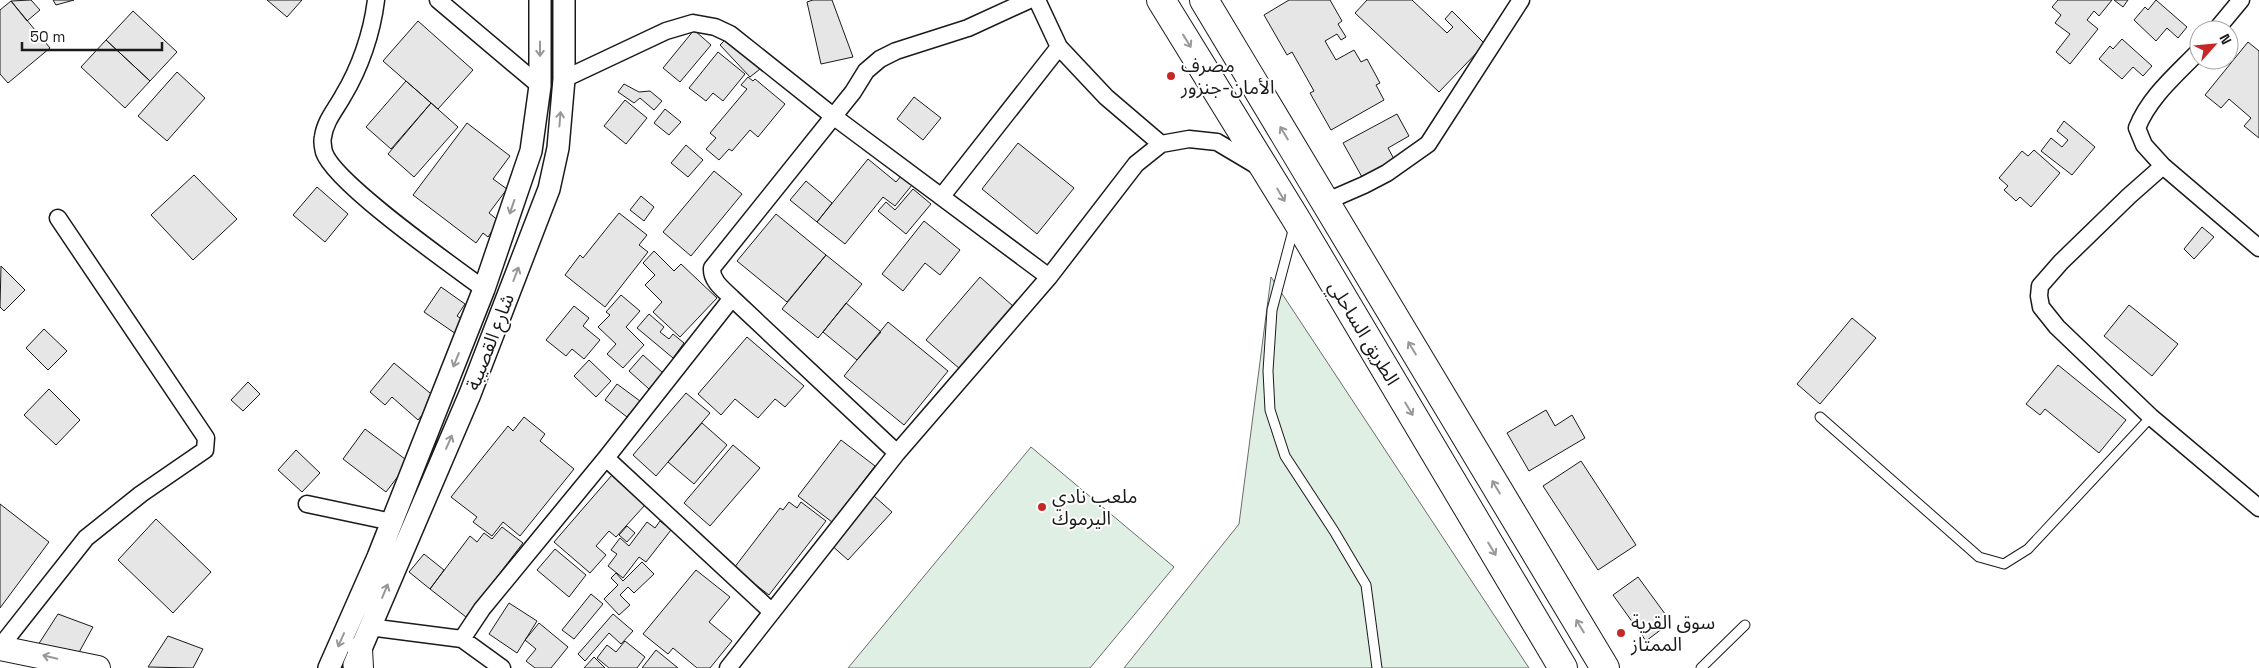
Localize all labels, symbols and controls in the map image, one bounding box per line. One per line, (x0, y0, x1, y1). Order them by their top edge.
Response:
scale bar (22, 20, 162, 52)
north arrow (2189, 20, 2239, 70)
text: 50 m (30, 27, 65, 46)
text: N (2215, 31, 2236, 47)
one-way arrow (1182, 34, 1192, 48)
one-way arrow (535, 40, 545, 56)
place label: مصرف الأمان-جنزور (1180, 53, 1274, 100)
marker: مصرف الأمان-جنزور (1165, 70, 1177, 82)
one-way arrow (556, 111, 565, 127)
one-way arrow (1278, 127, 1288, 141)
one-way arrow (1277, 187, 1287, 201)
one-way arrow (507, 199, 516, 215)
one-way arrow (512, 267, 521, 283)
street label: الطريق الساحلي (1321, 276, 1405, 391)
street label: شارع القصيبة (460, 290, 521, 394)
one-way arrow (1407, 341, 1417, 355)
one-way arrow (451, 352, 460, 367)
one-way arrow (1405, 402, 1415, 416)
one-way arrow (445, 435, 455, 450)
one-way arrow (1491, 481, 1501, 495)
place label: ملعب نادي اليرموك (1052, 484, 1137, 531)
marker: ملعب نادي اليرموك (1036, 501, 1048, 513)
one-way arrow (1488, 541, 1498, 555)
one-way arrow (380, 584, 390, 599)
place label: سوق القرية الممتاز (1630, 610, 1715, 657)
one-way arrow (1574, 620, 1584, 634)
marker: سوق القرية الممتاز (1615, 627, 1627, 639)
one-way arrow (336, 632, 346, 647)
one-way arrow (43, 652, 59, 661)

